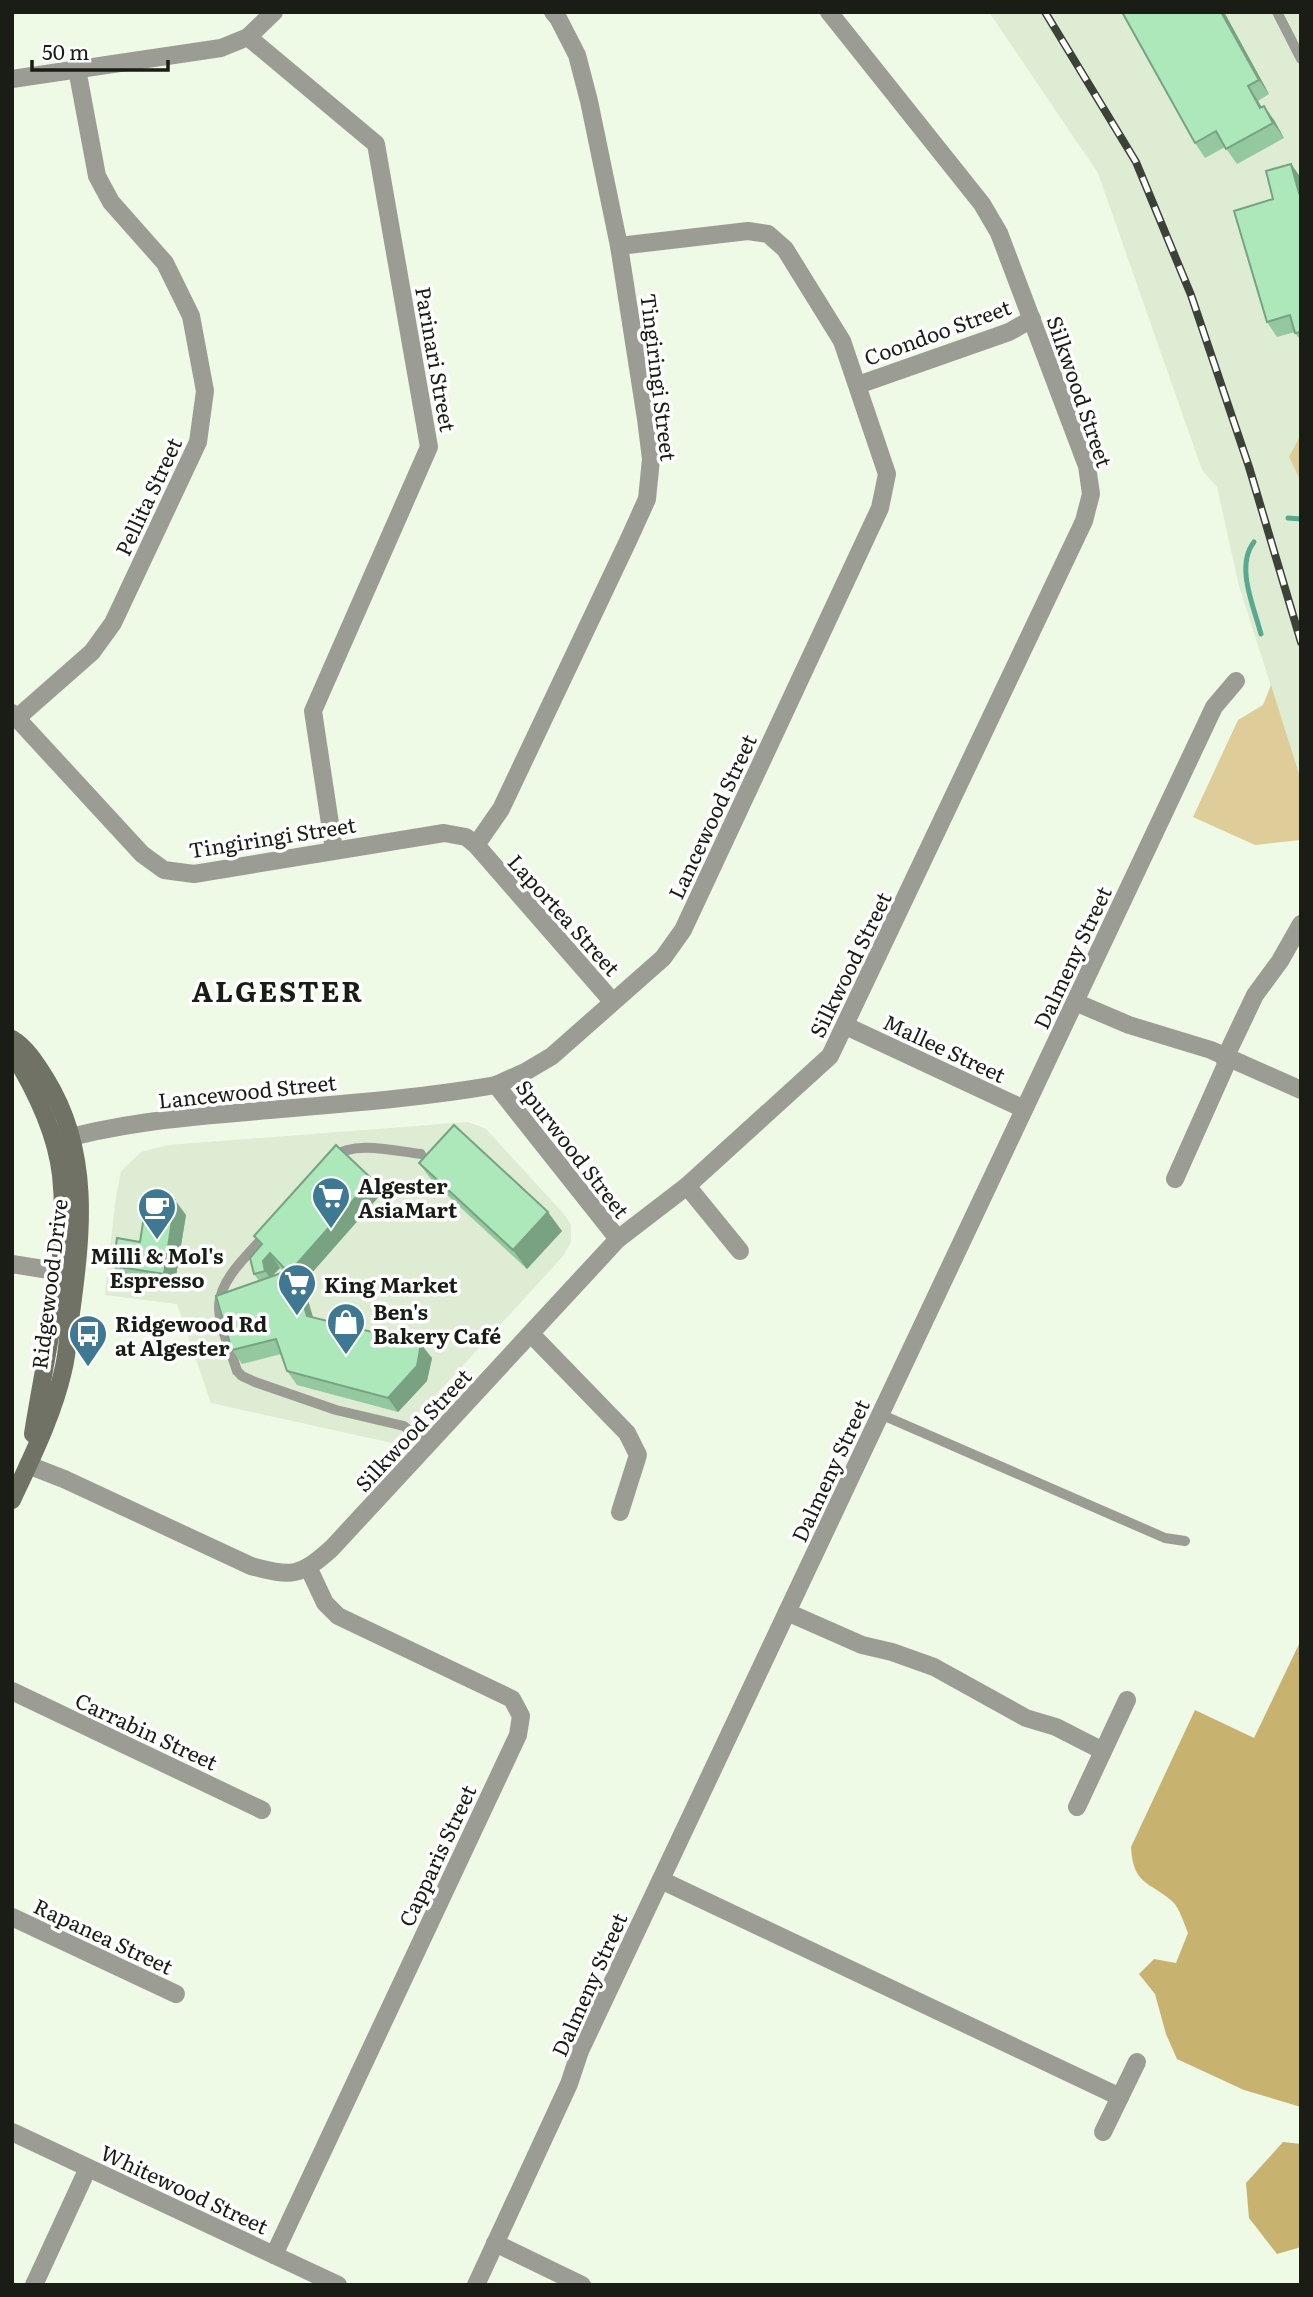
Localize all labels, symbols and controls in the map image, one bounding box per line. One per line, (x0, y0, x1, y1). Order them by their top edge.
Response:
scale bar (32, 28, 168, 72)
text: 50 m (42, 35, 89, 66)
street label: Parinari Street (409, 284, 465, 435)
street label: Coondoo Street (859, 290, 1015, 372)
street label: Tingiringi Street (634, 291, 686, 463)
street label: Silkwood Street (1041, 311, 1122, 471)
street label: Pellita Street (106, 431, 188, 560)
street label: Lancewood Street (659, 728, 763, 904)
street label: Tingiringi Street (186, 807, 358, 865)
street label: Laportea Street (502, 846, 629, 982)
street label: Dalmeny Street (1024, 880, 1118, 1034)
street label: Silkwood Street (800, 885, 898, 1042)
district label: ALGESTER (192, 969, 364, 1011)
street label: Mallee Street (879, 1005, 1012, 1089)
street label: Lancewood Street (156, 1065, 338, 1115)
street label: Spurwood Street (510, 1072, 638, 1224)
place label: Algester AsiaMart (358, 1169, 458, 1224)
supermarket icon: Algester AsiaMart (310, 1175, 352, 1230)
cafe icon: Milli & Mol's Espresso (136, 1186, 178, 1241)
street label: Ridgewood Drive (22, 1197, 74, 1371)
place label: Milli & Mol's Espresso (90, 1239, 224, 1294)
supermarket icon: King Market (276, 1262, 318, 1317)
place label: King Market (324, 1268, 459, 1299)
place label: Ben's Bakery Café (373, 1295, 501, 1350)
shop icon: Ben's Bakery Café (325, 1301, 367, 1356)
place label: Ridgewood Rd at Algester (115, 1307, 268, 1362)
bus stop icon: Ridgewood Rd at Algester (67, 1313, 109, 1368)
street label: Silkwood Street (347, 1360, 478, 1498)
street label: Dalmeny Street (782, 1393, 876, 1547)
street label: Carrabin Street (71, 1683, 224, 1777)
street label: Capparis Street (390, 1779, 483, 1931)
street label: Rapanea Street (29, 1889, 179, 1981)
street label: Dalmeny Street (542, 1907, 634, 2061)
street label: Whitewood Street (96, 2136, 274, 2241)

